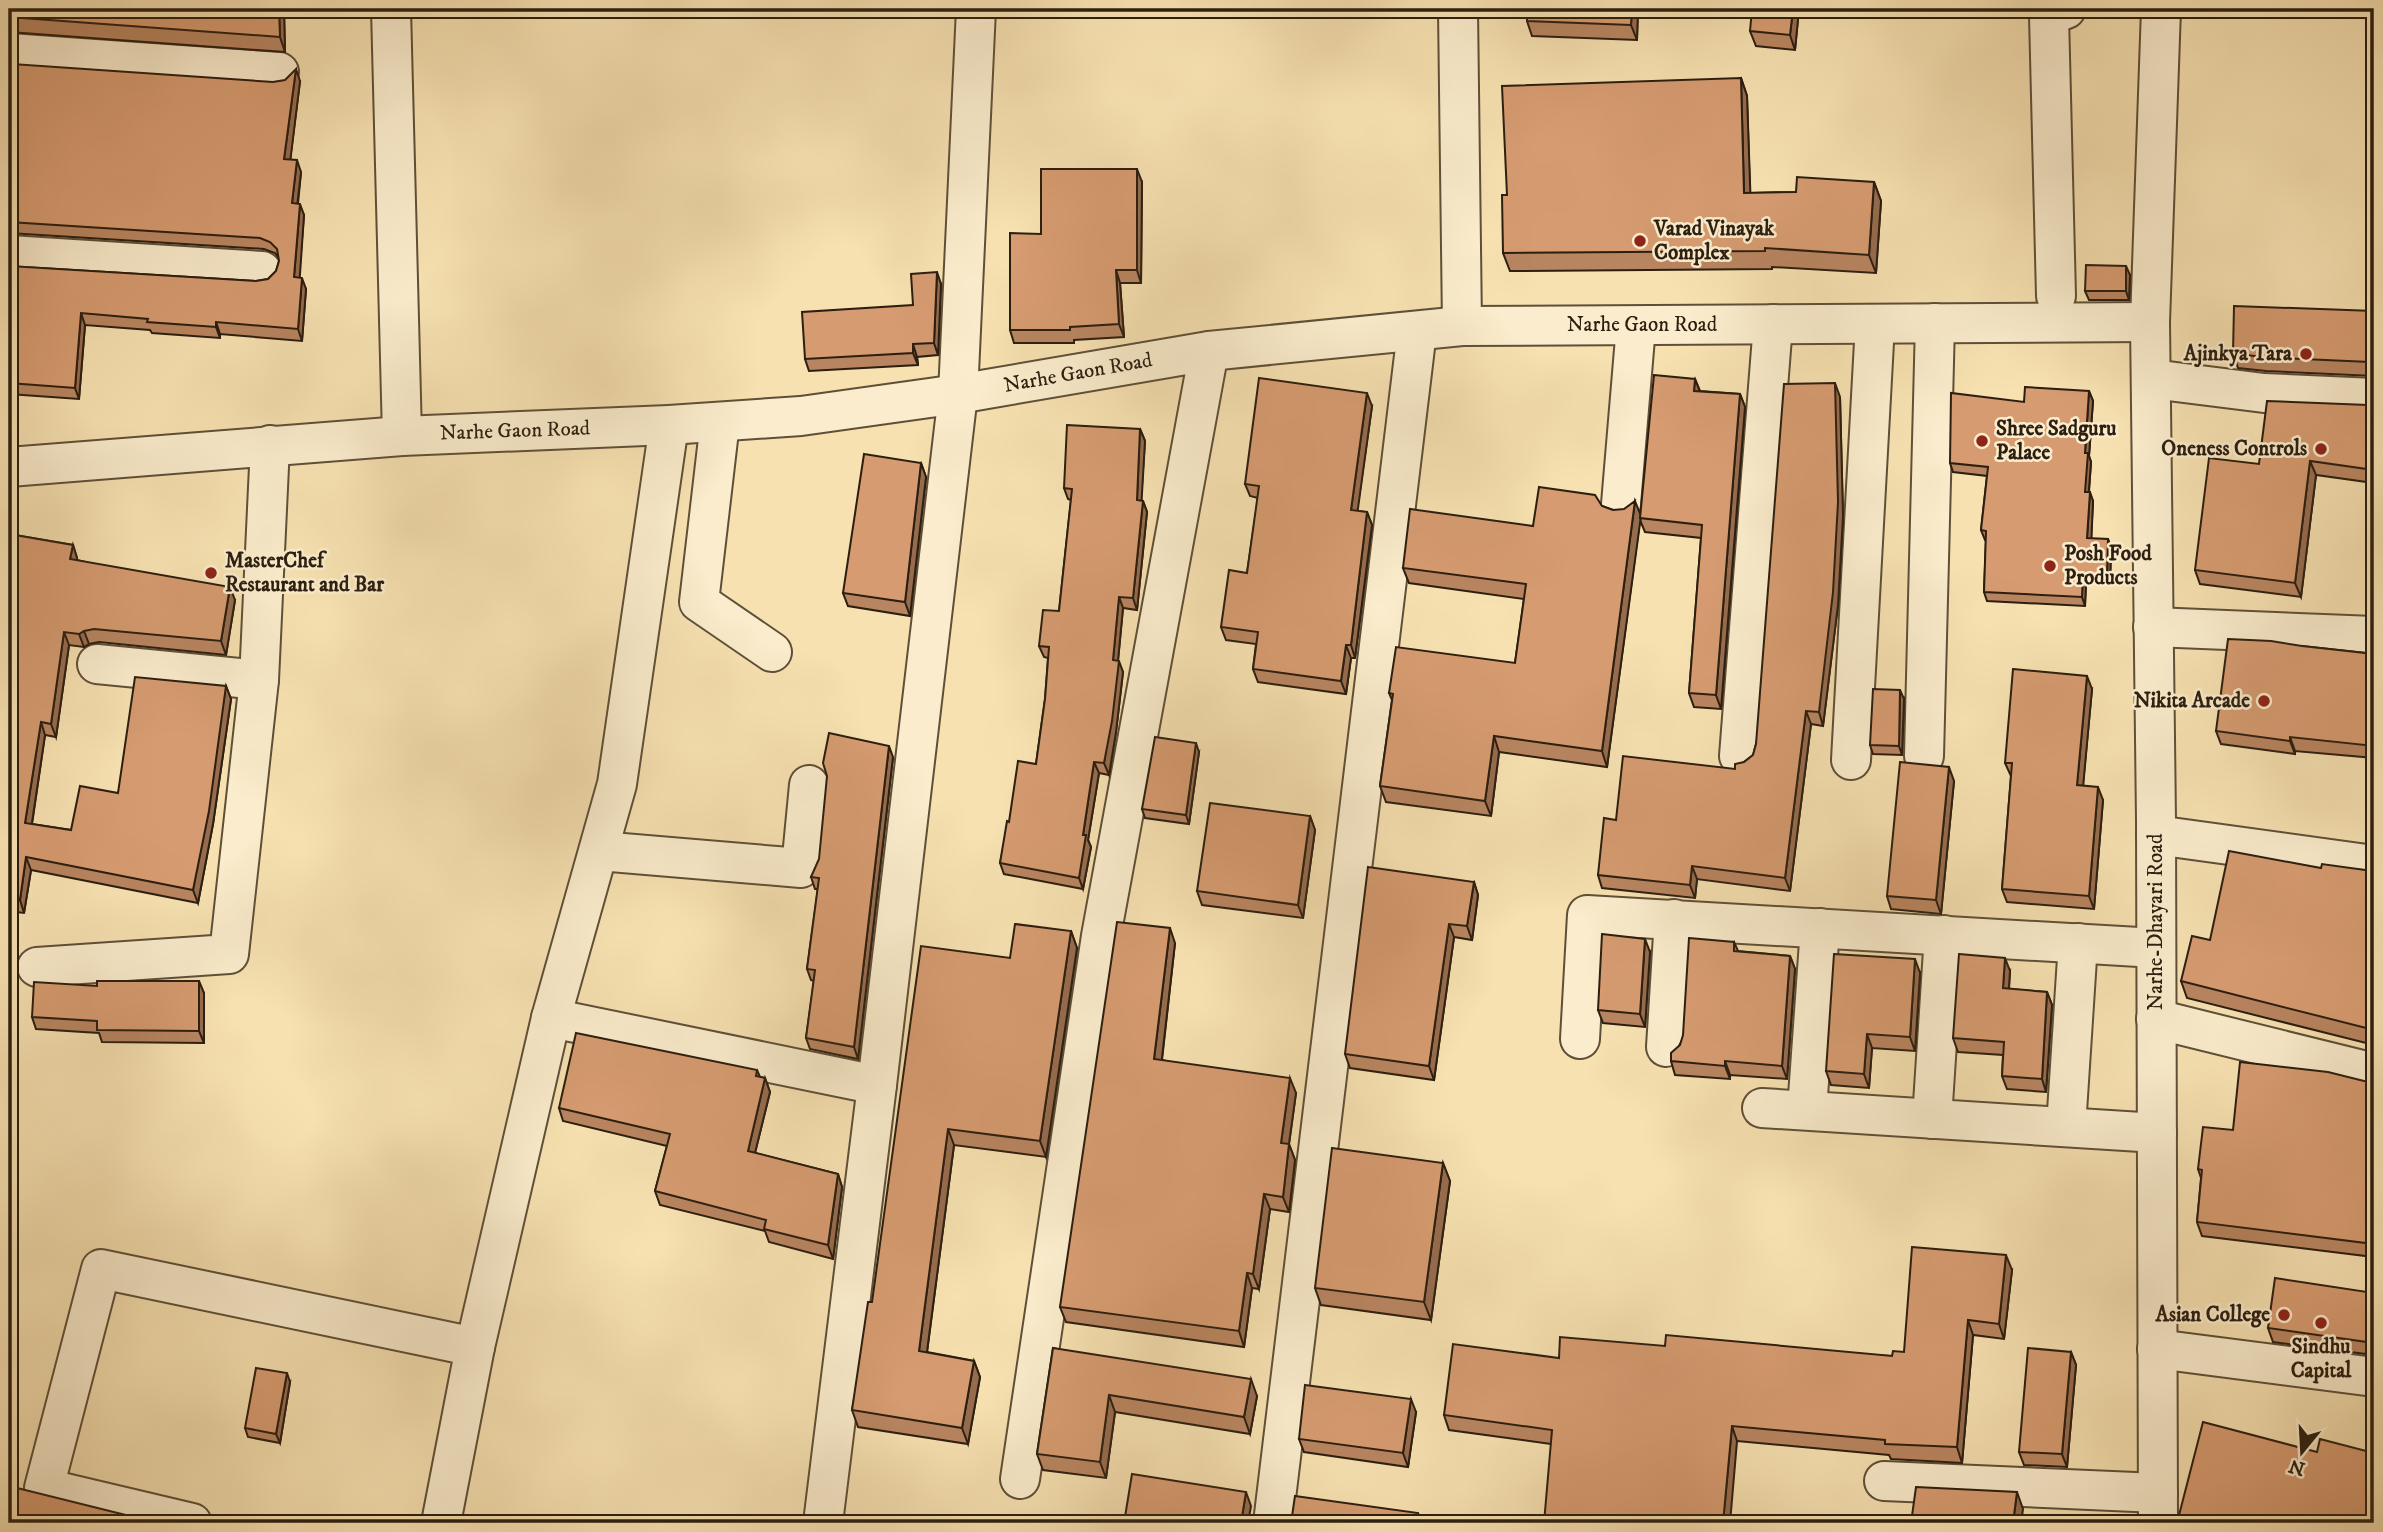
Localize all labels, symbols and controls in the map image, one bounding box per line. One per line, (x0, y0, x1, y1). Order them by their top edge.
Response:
place label: Varad Vinayak Complex (1653, 216, 1775, 266)
marker: Varad Vinayak Complex (1632, 233, 1648, 249)
street label: Narhe Gaon Road (1567, 312, 1718, 338)
place label: Ajinkya Tara (2183, 341, 2293, 368)
marker: Ajinkya Tara (2298, 346, 2314, 362)
street label: Narhe Gaon Road (1002, 347, 1155, 399)
street label: Narhe Gaon Road (439, 415, 591, 447)
place label: Shree Sadguru Palace (1996, 416, 2116, 466)
marker: Shree Sadguru Palace (1974, 433, 1990, 449)
place label: Oneness Controls (2161, 436, 2307, 462)
marker: Oneness Controls (2313, 441, 2329, 457)
place label: Posh Food Products (2064, 541, 2152, 591)
place label: MasterChef Restaurant and Bar (225, 548, 385, 598)
marker: Posh Food Products (2042, 558, 2058, 574)
marker: MasterChef Restaurant and Bar (203, 565, 219, 581)
place label: Nikita Arcade (2134, 688, 2250, 714)
marker: Nikita Arcade (2256, 693, 2272, 709)
street label: Narhe-Dhayari Road (2143, 833, 2169, 1010)
place label: Asian College (2155, 1302, 2270, 1328)
marker: Asian College (2276, 1307, 2292, 1323)
marker: Sindhu Capital (2313, 1315, 2329, 1331)
place label: Sindhu Capital (2291, 1334, 2352, 1384)
north arrow (2268, 1416, 2338, 1486)
text: N (2286, 1453, 2308, 1480)

